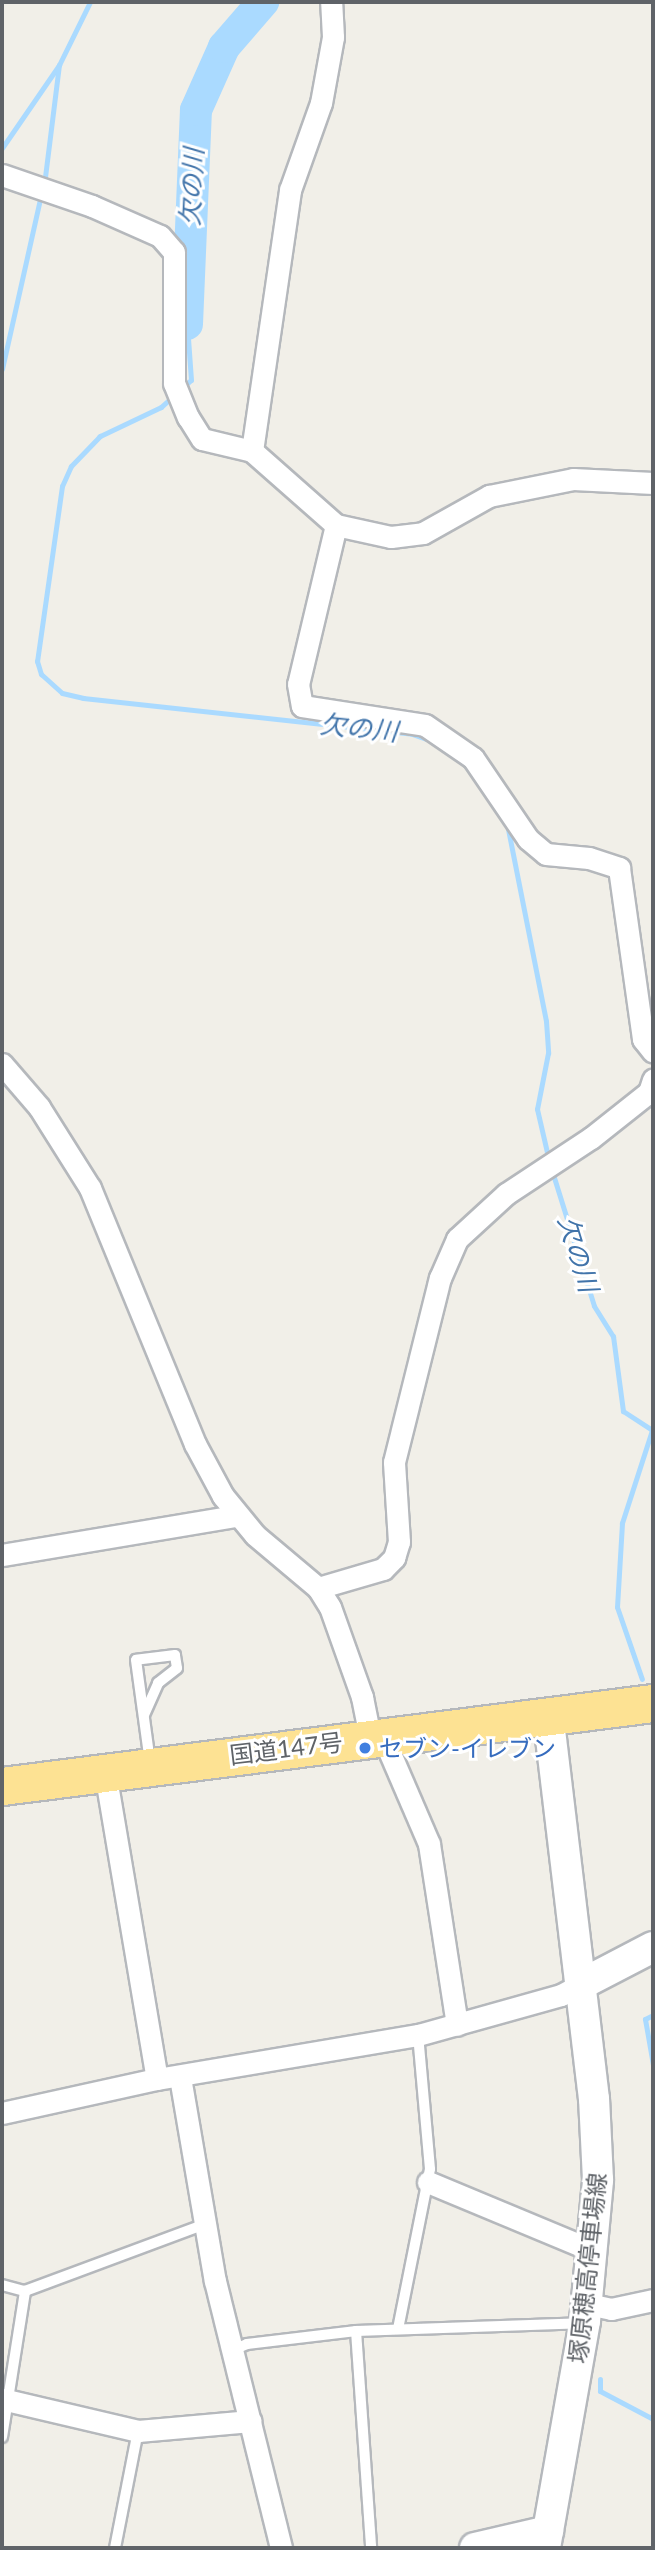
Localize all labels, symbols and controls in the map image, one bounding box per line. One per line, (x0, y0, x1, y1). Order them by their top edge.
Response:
water label: 欠の川 (174, 147, 210, 227)
water label: 欠の川 (319, 708, 399, 748)
water label: 欠の川 (552, 1212, 604, 1296)
street label: 国道147号 (228, 1727, 344, 1769)
place label: セブン-イレブン (379, 1734, 556, 1762)
marker: セブン-イレブン (357, 1740, 373, 1756)
street label: 塚原穂高停車場線 (563, 2171, 611, 2365)

